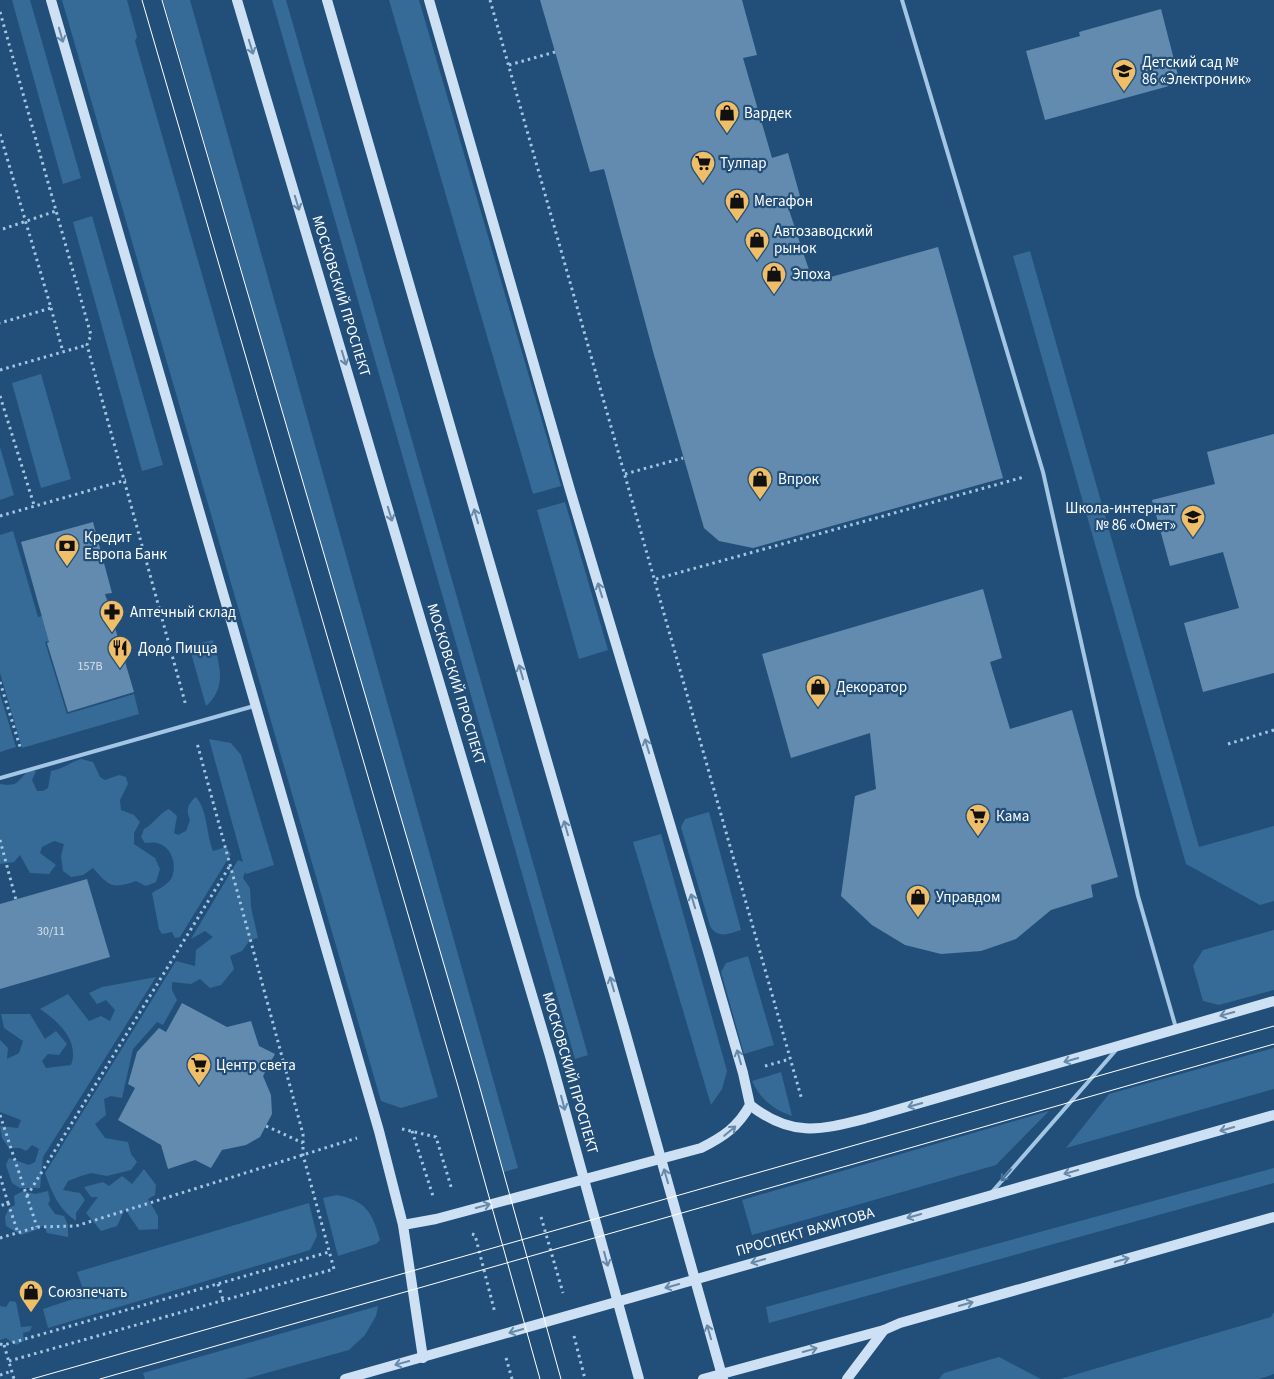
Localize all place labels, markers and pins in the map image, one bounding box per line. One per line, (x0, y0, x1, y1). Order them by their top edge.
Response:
place label: Детский сад № 86 «Электроник» (1142, 52, 1251, 90)
school or university icon: Детский сад № 86 «Электроник» (1111, 58, 1137, 92)
shop icon: Вардек (714, 100, 740, 134)
place label: Вардек (744, 103, 792, 124)
supermarket icon: Тулпар (690, 150, 716, 184)
place label: Тулпар (720, 153, 767, 174)
shop icon: Мегафон (724, 188, 750, 222)
place label: Мегафон (754, 191, 813, 212)
place label: Автозаводский рынок (774, 221, 873, 259)
shop icon: Автозаводский рынок (744, 227, 770, 261)
shop icon: Эпоха (761, 261, 787, 295)
place label: Эпоха (792, 264, 831, 285)
shop icon: Впрок (747, 466, 773, 500)
place label: Впрок (778, 469, 820, 490)
place label: Школа-интернат № 86 «Омет» (1065, 498, 1176, 536)
school or university icon: Школа-интернат № 86 «Омет» (1180, 504, 1206, 538)
place label: Кредит Европа Банк (84, 527, 168, 565)
bank icon: Кредит Европа Банк (54, 533, 80, 567)
pharmacy icon: Аптечный склад (99, 599, 125, 633)
place label: Аптечный склад (130, 602, 236, 623)
restaurant icon: Додо Пицца (107, 635, 133, 669)
place label: Додо Пицца (138, 638, 217, 659)
shop icon: Декоратор (805, 674, 831, 708)
place label: Декоратор (836, 677, 907, 698)
supermarket icon: Кама (965, 803, 991, 837)
place label: Кама (996, 806, 1029, 827)
shop icon: Управдом (905, 884, 931, 918)
place label: Управдом (936, 887, 1000, 908)
supermarket icon: Центр света (186, 1052, 212, 1086)
place label: Центр света (216, 1055, 296, 1076)
shop icon: Союзпечать (18, 1279, 44, 1313)
place label: Союзпечать (48, 1282, 127, 1303)

